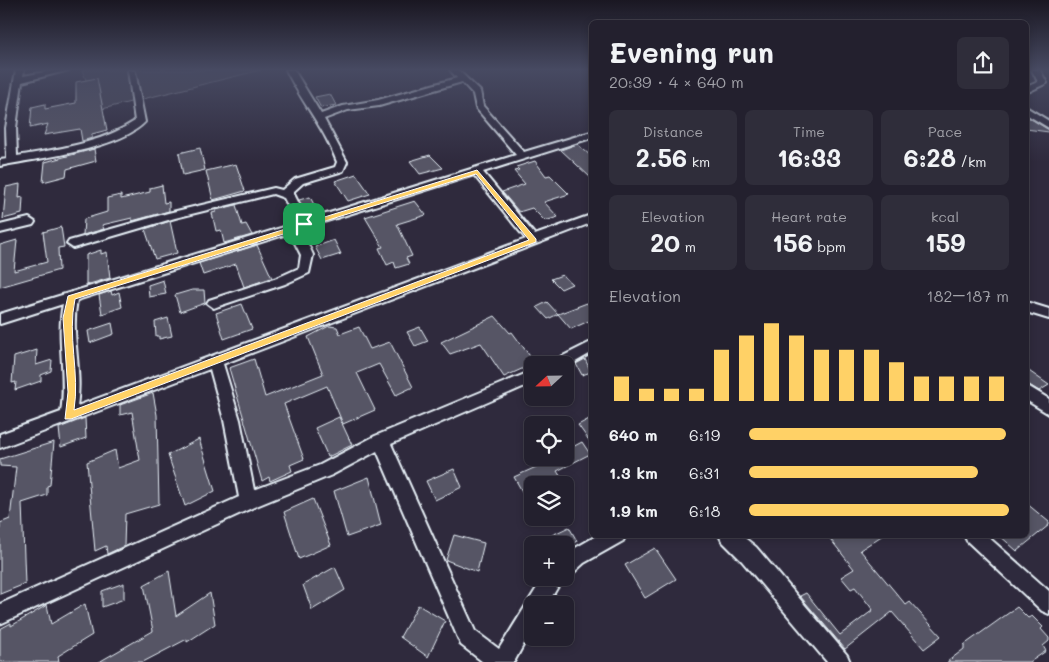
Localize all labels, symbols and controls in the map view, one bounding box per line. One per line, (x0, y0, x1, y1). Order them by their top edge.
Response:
text: Evening run (609, 34, 774, 70)
button: share (957, 37, 1009, 89)
text: 20:39 · 4 × 640 m (609, 71, 744, 92)
text: Distance (643, 122, 703, 141)
text: Time (793, 122, 825, 141)
text: Pace (928, 122, 962, 141)
text: 2.56 (636, 141, 687, 173)
text: 16:33 (777, 141, 841, 173)
text: 6:28 (904, 141, 956, 173)
text: km (687, 152, 710, 171)
text: /km (956, 152, 986, 171)
pin (283, 203, 325, 245)
text: Elevation (642, 207, 704, 226)
text: Heart rate (771, 207, 847, 226)
text: kcal (931, 207, 959, 226)
icon: arrive (290, 210, 318, 238)
text: 20 (650, 226, 680, 258)
text: 156 (772, 226, 813, 258)
text: 159 (925, 226, 965, 258)
text: m (680, 237, 696, 256)
text: bpm (813, 237, 846, 256)
text: Elevation (609, 285, 681, 306)
text: 182–187 m (927, 285, 1009, 306)
north arrow (524, 356, 574, 406)
map controls (524, 356, 574, 646)
button: locate (524, 416, 574, 466)
text: 640 m (609, 424, 658, 445)
text: 6:19 (689, 424, 720, 445)
text: 1.3 km (609, 462, 658, 483)
text: 6:31 (689, 462, 720, 483)
button: layers (524, 476, 574, 526)
text: 1.9 km (609, 500, 658, 521)
text: 6:18 (689, 500, 720, 521)
button: + (524, 536, 574, 586)
button: − (524, 596, 574, 646)

